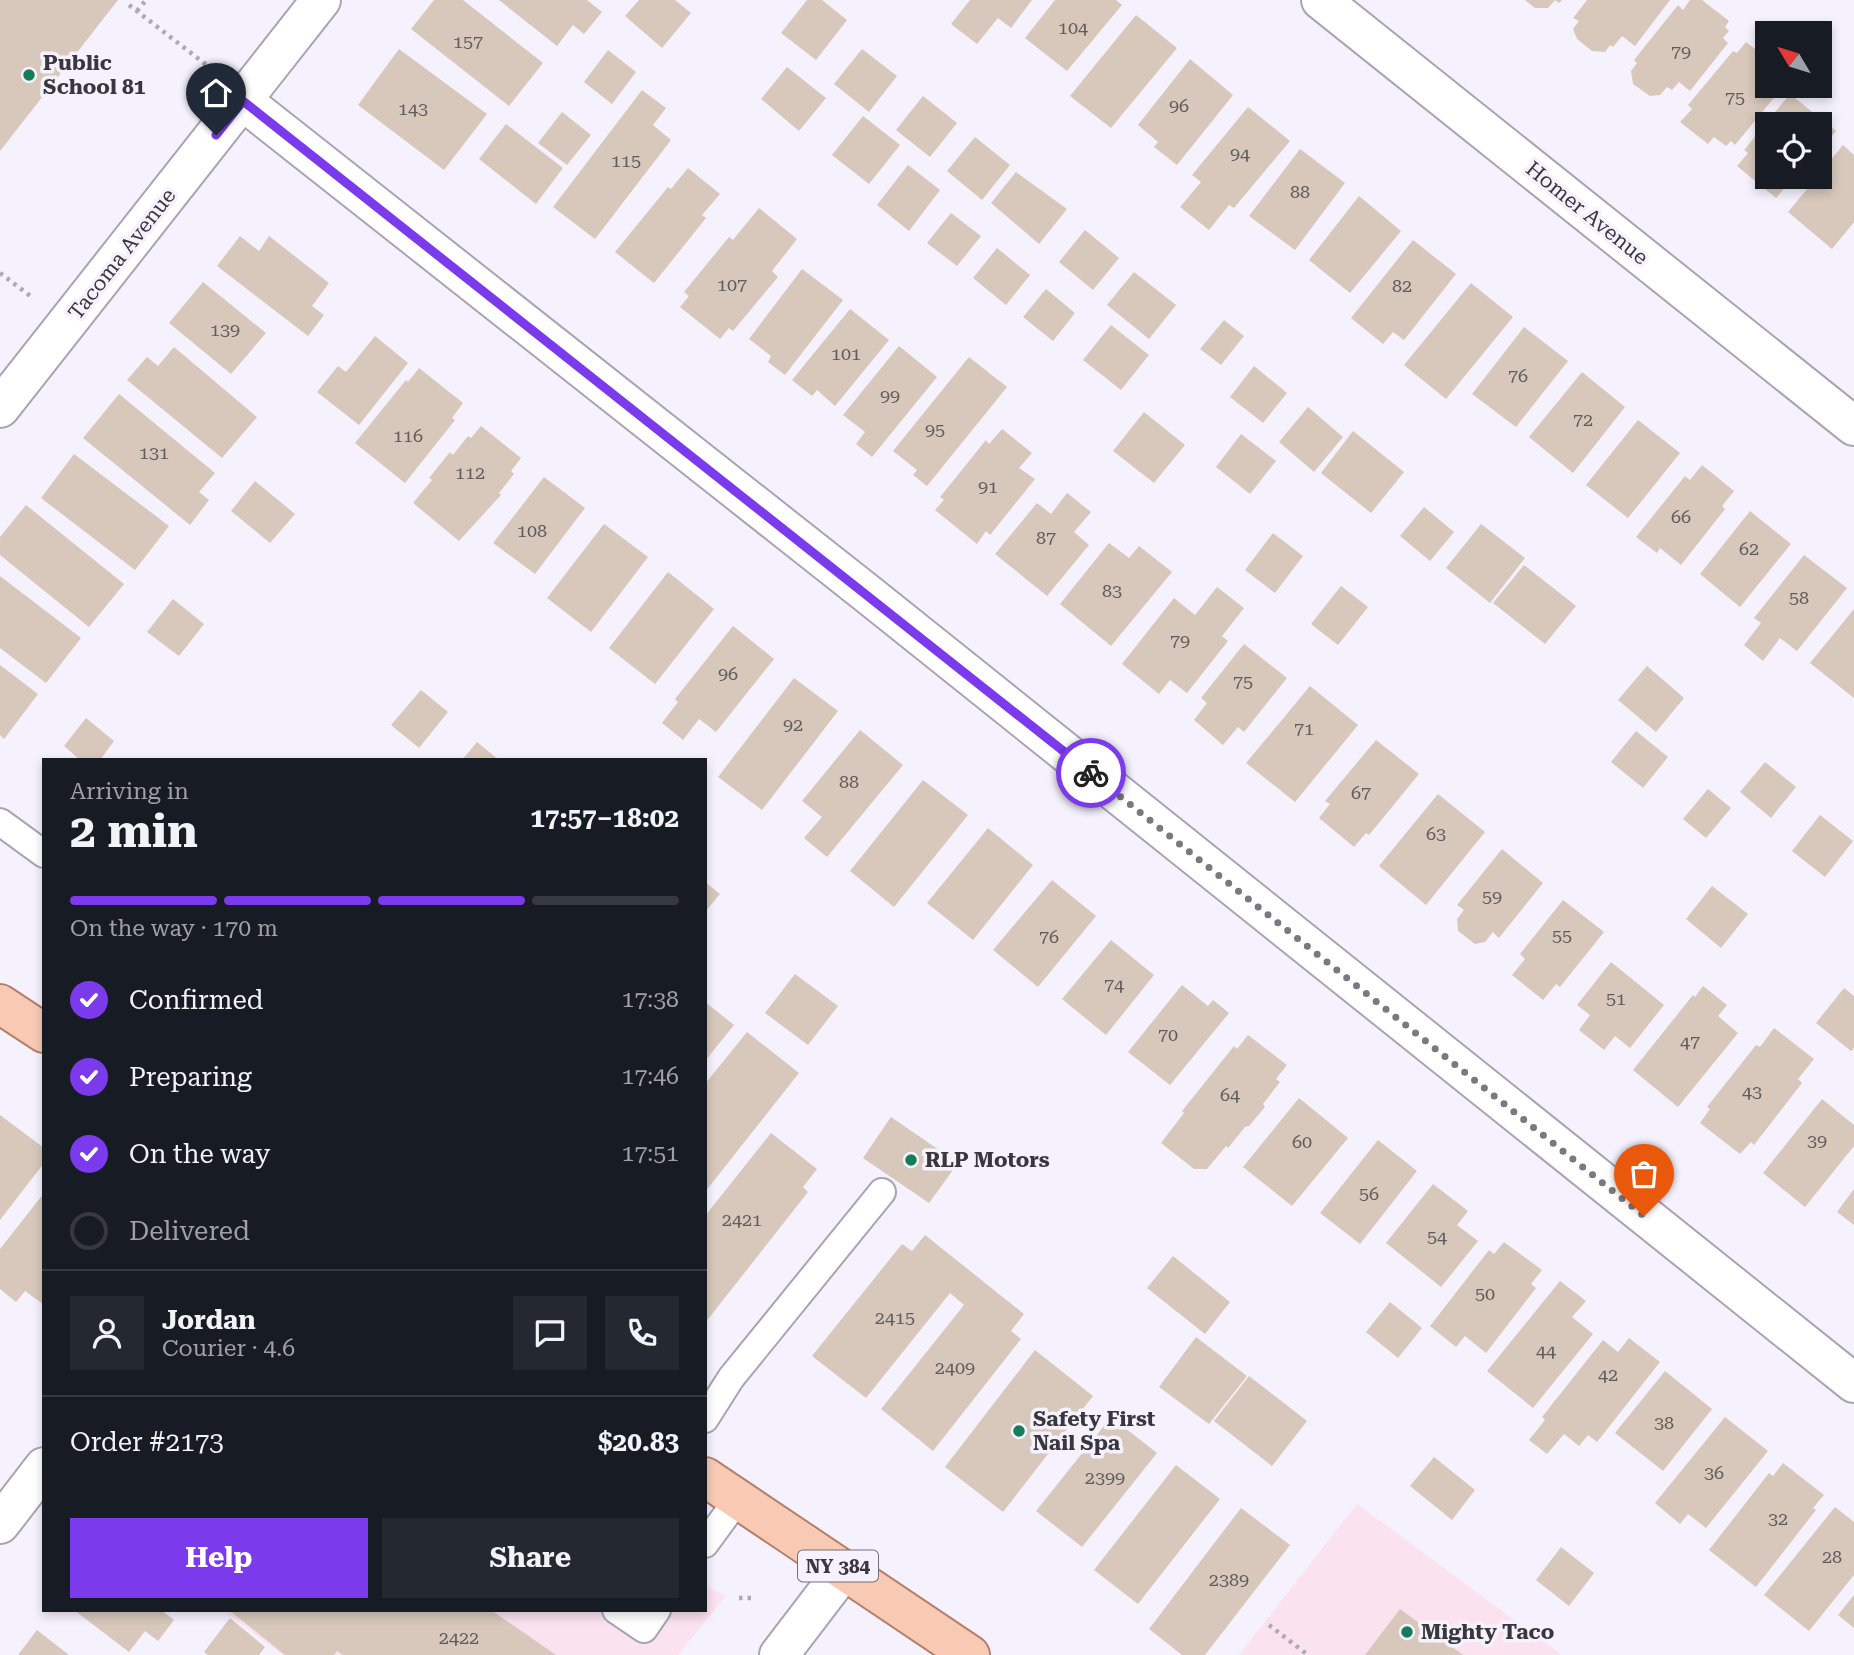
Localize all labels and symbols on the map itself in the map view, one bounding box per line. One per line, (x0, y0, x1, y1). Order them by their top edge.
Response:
house number: 104 (1058, 17, 1088, 38)
north arrow (1755, 21, 1832, 98)
house number: 157 (453, 31, 483, 52)
house number: 79 (1671, 41, 1691, 62)
place label: Public School 81 (43, 51, 146, 99)
pin (186, 63, 246, 135)
marker: Public School 81 (21, 67, 37, 83)
house number: 75 (1725, 87, 1745, 108)
house number: 96 (1169, 95, 1189, 116)
house number: 143 (398, 98, 428, 119)
house number: 94 (1230, 143, 1250, 164)
house number: 115 (611, 150, 641, 171)
street label: Homer Avenue (1521, 156, 1653, 270)
house number: 88 (1290, 181, 1310, 202)
street label: Tacoma Avenue (63, 184, 181, 324)
house number: 107 (717, 274, 747, 295)
house number: 82 (1392, 275, 1412, 296)
house number: 139 (210, 319, 240, 340)
house number: 101 (831, 343, 861, 364)
house number: 76 (1508, 365, 1528, 386)
house number: 99 (880, 385, 900, 406)
house number: 72 (1573, 409, 1593, 430)
house number: 95 (925, 419, 945, 440)
house number: 116 (393, 425, 423, 446)
house number: 131 (139, 442, 169, 463)
house number: 112 (455, 462, 485, 483)
house number: 91 (978, 476, 998, 497)
house number: 66 (1671, 506, 1691, 527)
house number: 108 (517, 520, 547, 541)
house number: 87 (1036, 527, 1056, 548)
house number: 62 (1739, 538, 1759, 559)
house number: 83 (1102, 580, 1122, 601)
house number: 58 (1789, 587, 1809, 608)
house number: 79 (1170, 630, 1190, 651)
house number: 96 (718, 663, 738, 684)
house number: 75 (1233, 671, 1253, 692)
house number: 92 (783, 714, 803, 735)
house number: 71 (1294, 718, 1314, 739)
courier (1056, 738, 1126, 808)
house number: 88 (839, 771, 859, 792)
house number: 67 (1351, 782, 1371, 803)
house number: 63 (1426, 823, 1446, 844)
house number: 59 (1482, 886, 1502, 907)
house number: 55 (1552, 925, 1572, 946)
house number: 76 (1039, 926, 1059, 947)
house number: 74 (1104, 974, 1124, 995)
house number: 51 (1606, 988, 1626, 1009)
house number: 70 (1158, 1024, 1178, 1045)
house number: 47 (1680, 1031, 1700, 1052)
house number: 43 (1742, 1081, 1762, 1102)
house number: 64 (1220, 1084, 1240, 1105)
house number: 39 (1807, 1130, 1827, 1151)
house number: 60 (1292, 1131, 1312, 1152)
pin (1614, 1144, 1674, 1216)
place label: RLP Motors (925, 1148, 1050, 1172)
marker: RLP Motors (903, 1152, 919, 1168)
house number: 56 (1359, 1183, 1379, 1204)
house number: 2421 (722, 1209, 762, 1230)
house number: 54 (1427, 1226, 1447, 1247)
house number: 50 (1475, 1283, 1495, 1304)
house number: 2415 (875, 1307, 915, 1328)
house number: 44 (1536, 1340, 1556, 1361)
house number: 2409 (935, 1357, 975, 1378)
house number: 42 (1598, 1364, 1618, 1385)
place label: Safety First Nail Spa (1033, 1407, 1156, 1455)
house number: 38 (1654, 1412, 1674, 1433)
marker: Safety First Nail Spa (1011, 1423, 1027, 1439)
house number: 36 (1704, 1462, 1724, 1483)
house number: 2399 (1085, 1467, 1125, 1488)
house number: 32 (1768, 1508, 1788, 1529)
house number: 28 (1822, 1546, 1842, 1567)
road number: NY 384 (798, 1550, 878, 1582)
house number: 2389 (1209, 1569, 1249, 1590)
place label: Mighty Taco (1421, 1620, 1554, 1644)
marker: Mighty Taco (1399, 1624, 1415, 1640)
house number: 2422 (439, 1627, 479, 1648)

